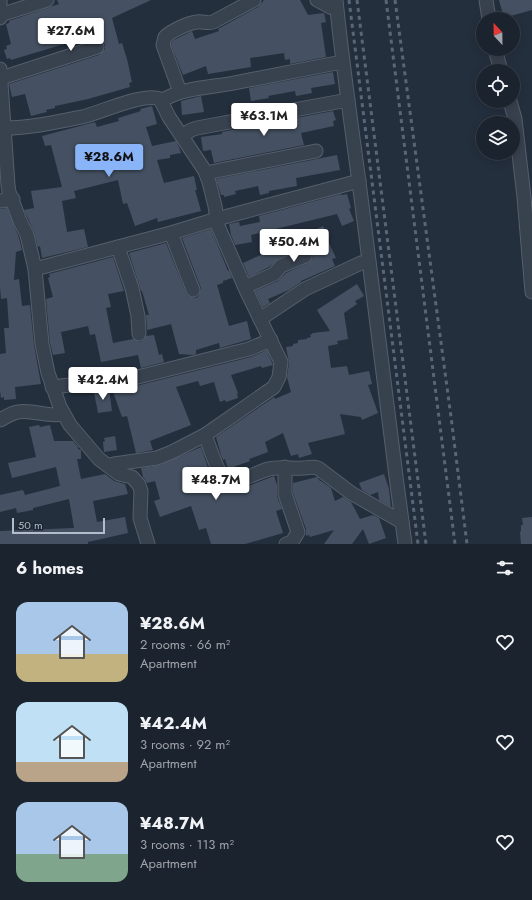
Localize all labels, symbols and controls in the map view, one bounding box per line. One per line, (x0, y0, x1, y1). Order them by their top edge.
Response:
north arrow (476, 12, 520, 56)
map controls (476, 12, 520, 160)
pin: ¥27.6M (38, 18, 104, 52)
text: ¥27.6M (47, 21, 95, 40)
button: locate (476, 64, 520, 108)
pin: ¥63.1M (231, 103, 297, 137)
text: ¥63.1M (240, 106, 288, 125)
button: layers (476, 116, 520, 160)
pin: ¥28.6M (76, 144, 142, 178)
text: ¥28.6M (84, 147, 134, 166)
pin: ¥50.4M (261, 229, 327, 263)
text: ¥50.4M (269, 232, 319, 251)
pin: ¥42.4M (70, 367, 136, 401)
text: ¥42.4M (77, 370, 129, 389)
pin: ¥48.7M (183, 467, 249, 501)
text: ¥48.7M (191, 470, 241, 489)
scale bar (12, 516, 105, 535)
text: 50 m (18, 517, 43, 533)
text: 6 homes (16, 556, 84, 580)
icon: filters (494, 557, 516, 579)
text: ¥28.6M (140, 611, 205, 635)
icon: home (48, 618, 96, 666)
icon: heart (494, 631, 516, 653)
text: 2 rooms · 66 m² (140, 635, 230, 654)
text: Apartment (140, 654, 197, 673)
text: ¥42.4M (140, 711, 207, 735)
icon: home (48, 718, 96, 766)
icon: heart (494, 731, 516, 753)
text: 3 rooms · 92 m² (140, 735, 230, 754)
text: Apartment (140, 754, 197, 773)
text: ¥48.7M (140, 811, 205, 835)
icon: home (48, 818, 96, 866)
icon: heart (494, 831, 516, 853)
text: 3 rooms · 113 m² (140, 835, 234, 854)
text: Apartment (140, 854, 197, 873)

